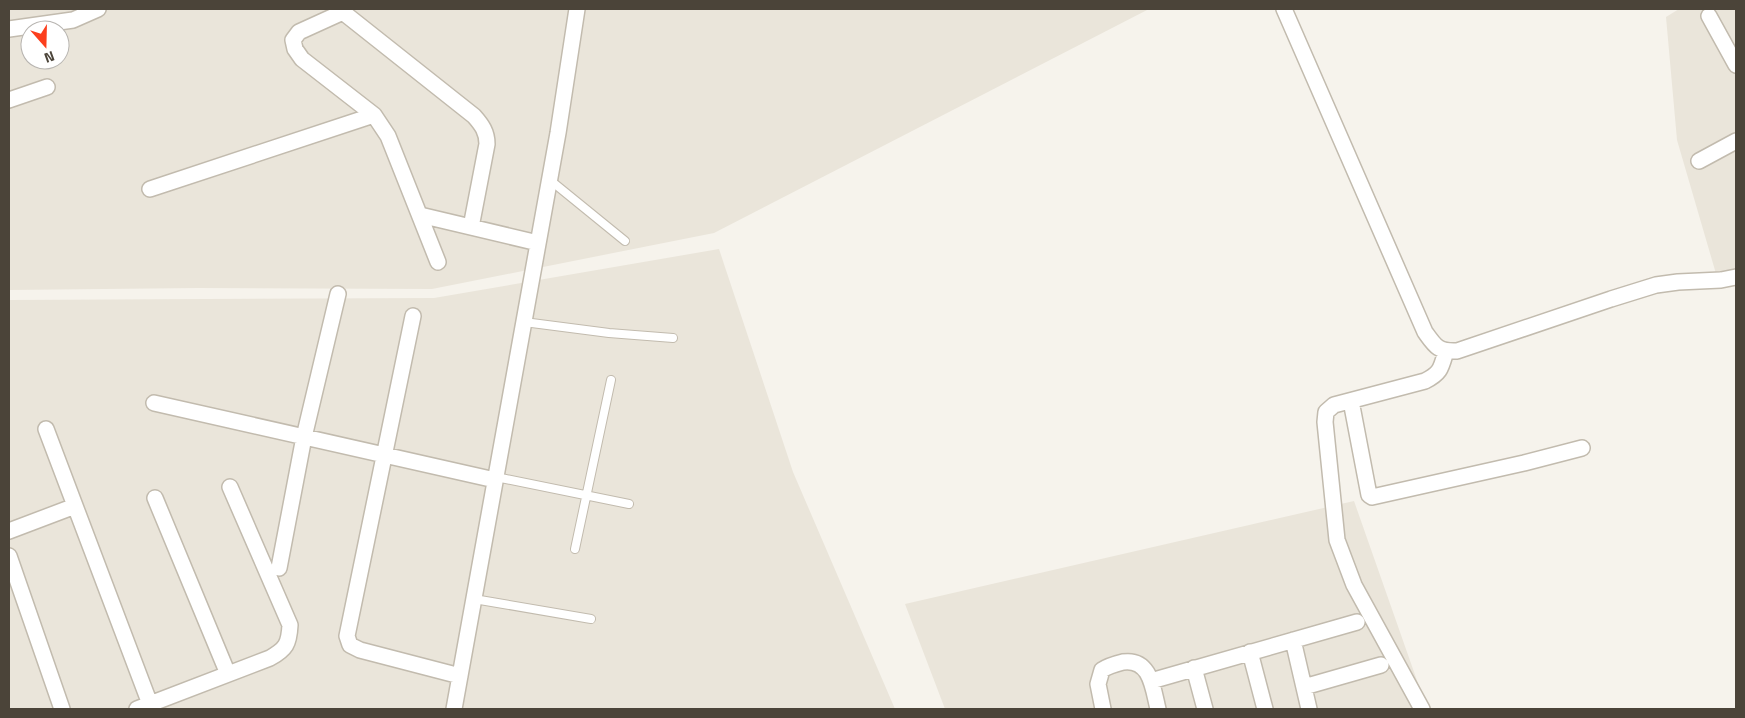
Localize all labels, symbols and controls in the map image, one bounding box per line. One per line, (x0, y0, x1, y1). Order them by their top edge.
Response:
north arrow (20, 20, 70, 70)
text: N (41, 46, 58, 69)

